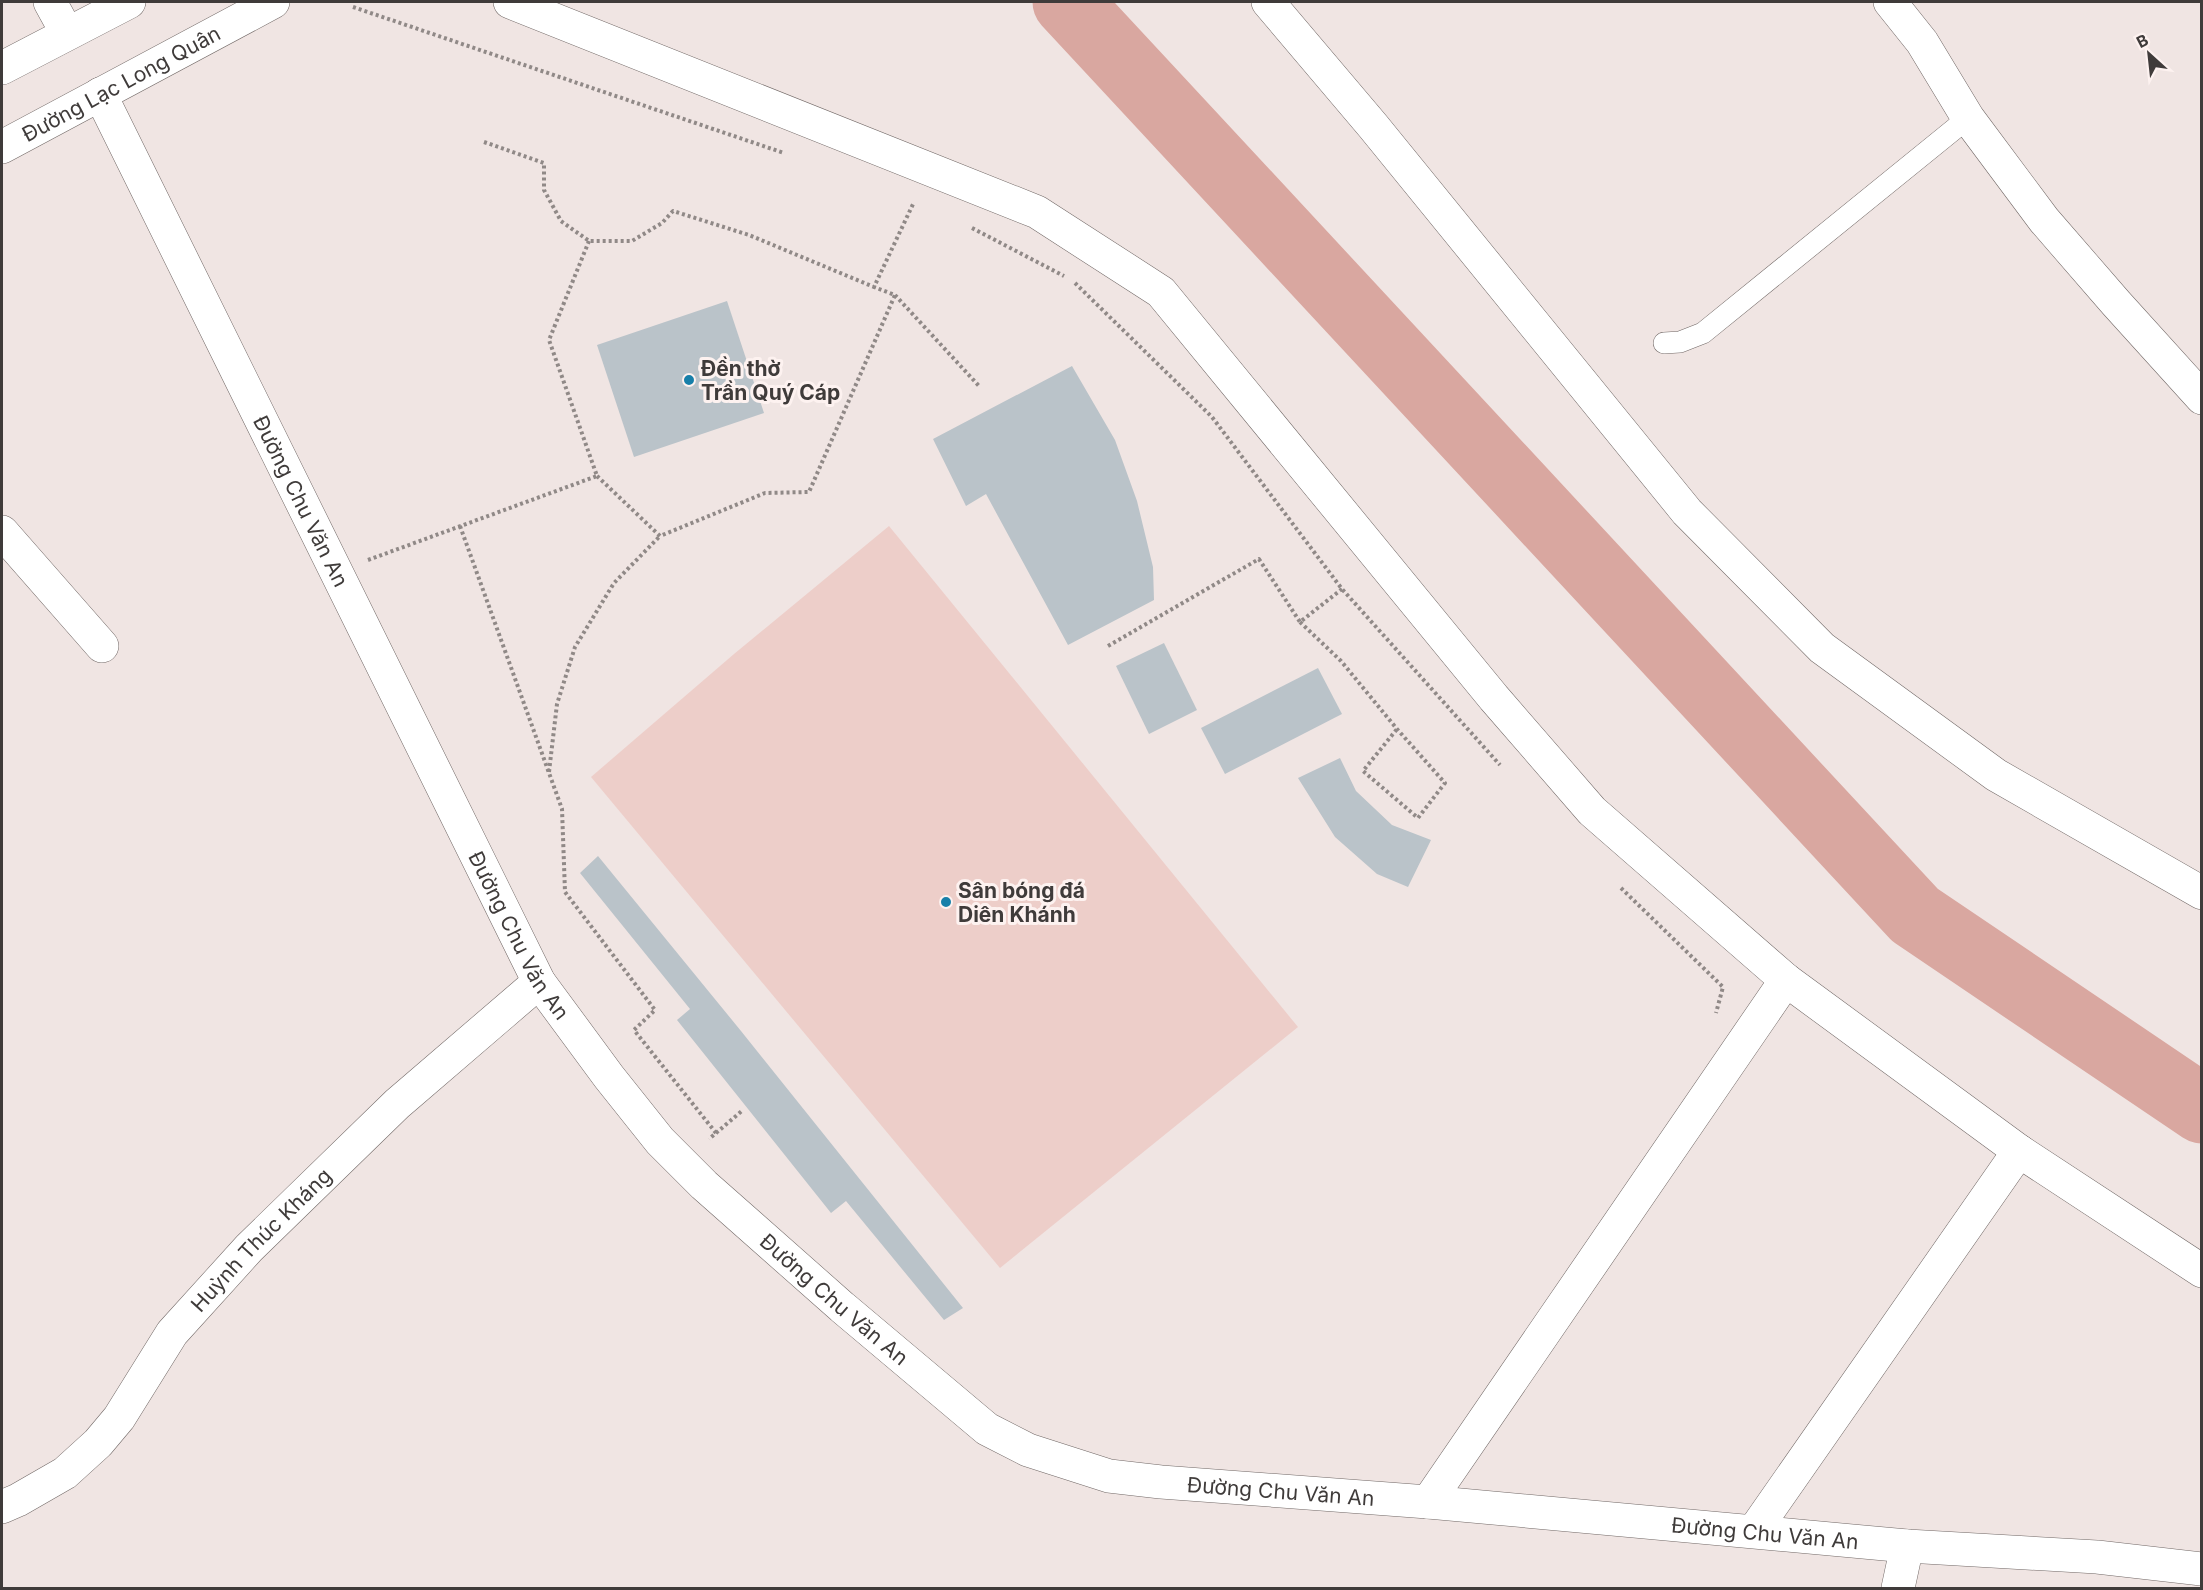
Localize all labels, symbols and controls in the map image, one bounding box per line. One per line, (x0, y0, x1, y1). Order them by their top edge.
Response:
street label: Đường Lạc Long Quân (18, 20, 224, 147)
north arrow (2119, 24, 2179, 84)
text: B (2133, 29, 2151, 52)
place label: Đền thờ Trần Quý Cáp (701, 356, 840, 405)
marker: Đền thờ Trần Quý Cáp (682, 373, 696, 387)
street label: Đường Chu Văn An (248, 411, 354, 591)
street label: Đường Chu Văn An (464, 847, 575, 1024)
place label: Sân bóng đá Diên Khánh (958, 878, 1085, 927)
marker: Sân bóng đá Diên Khánh (939, 895, 953, 909)
street label: Huỳnh Thúc Kháng (185, 1163, 336, 1316)
street label: Đường Chu Văn An (755, 1228, 914, 1370)
street label: Đường Chu Văn An (1186, 1471, 1375, 1510)
street label: Đường Chu Văn An (1670, 1512, 1860, 1554)

